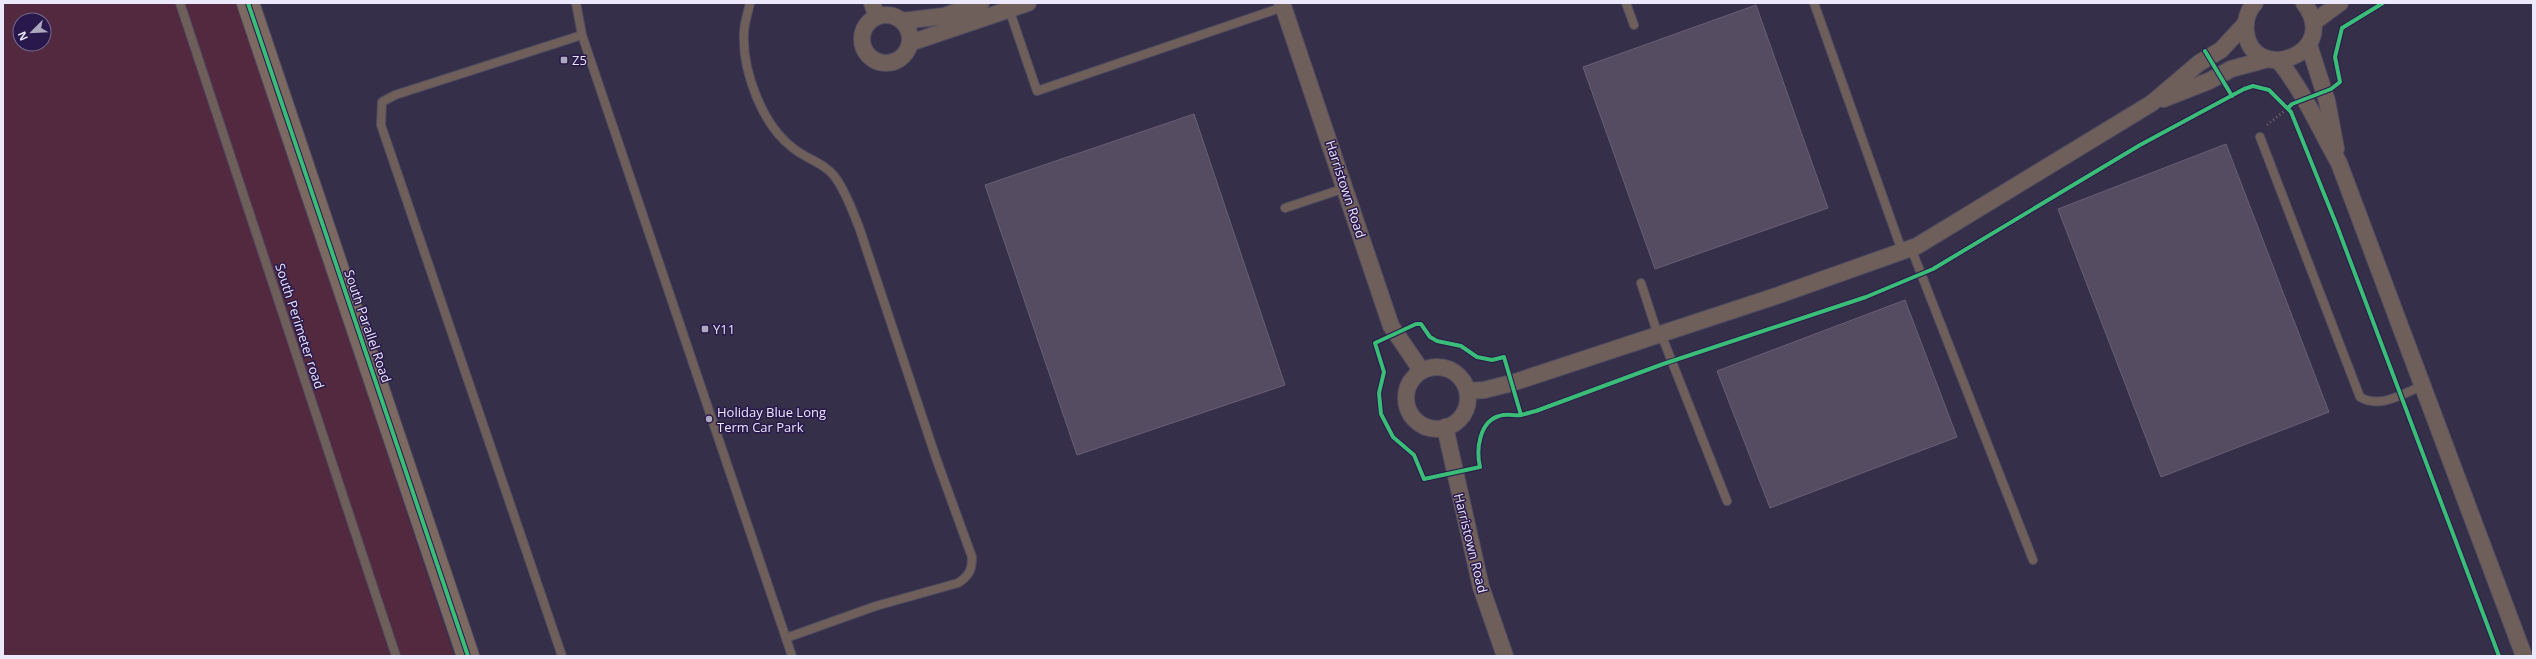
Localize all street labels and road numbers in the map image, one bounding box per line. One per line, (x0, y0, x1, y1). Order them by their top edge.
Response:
street label: Harristown Road (1322, 138, 1370, 240)
street label: South Perimeter road (271, 261, 329, 391)
street label: South Parallel Road (340, 267, 396, 385)
street label: Harristown Road (1450, 491, 1492, 595)

